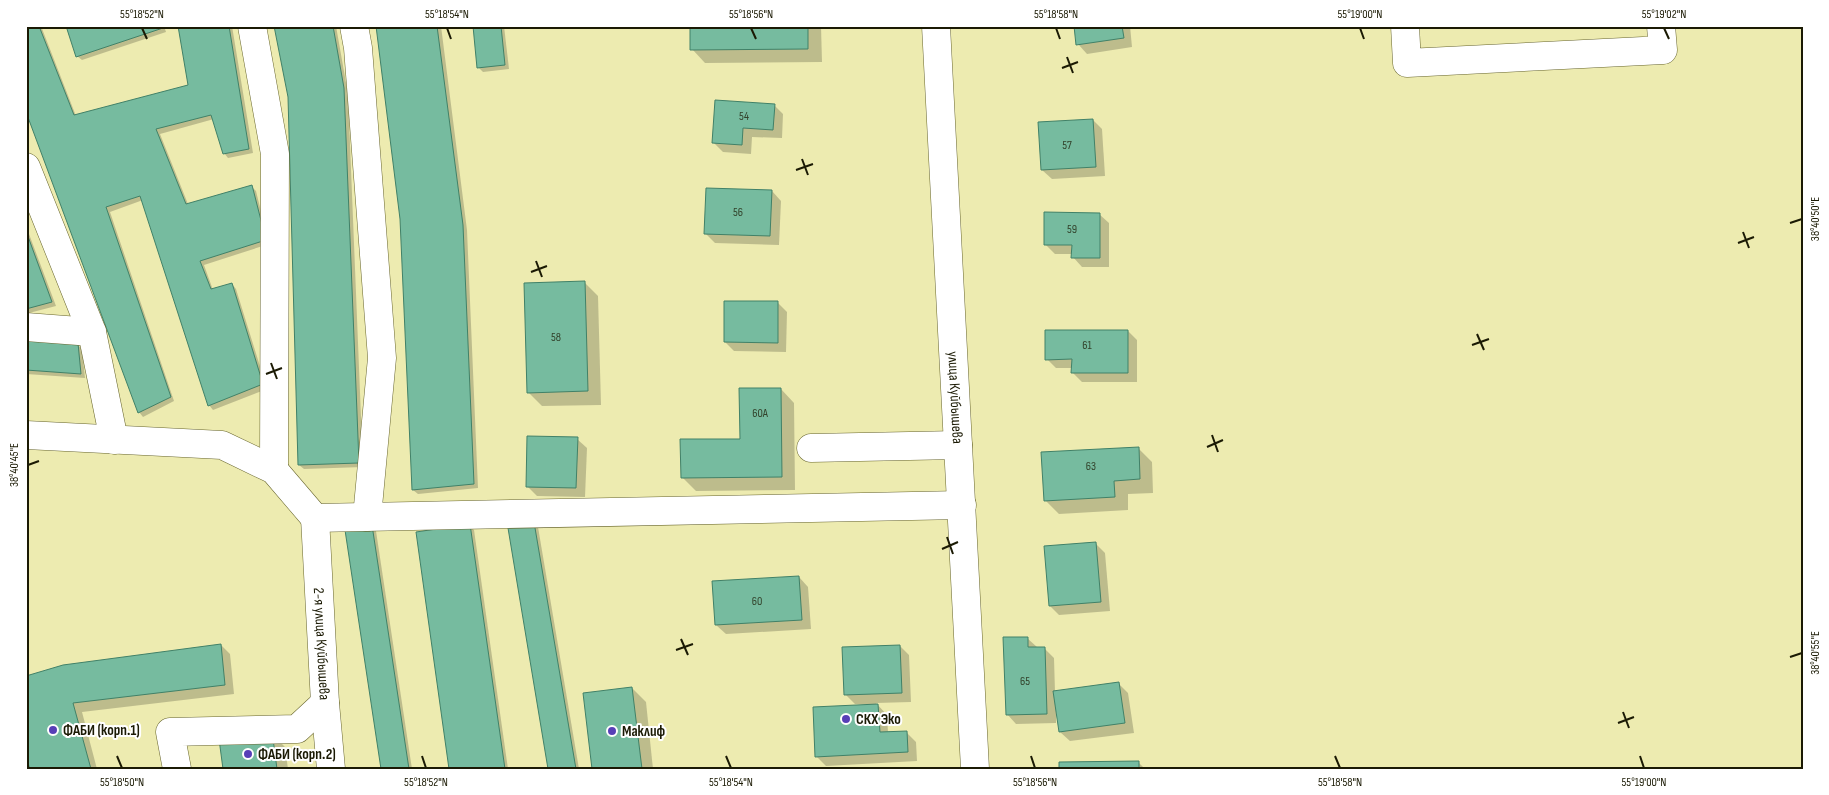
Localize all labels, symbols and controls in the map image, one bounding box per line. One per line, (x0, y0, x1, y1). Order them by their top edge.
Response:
text: 55°18'52"N (120, 7, 164, 22)
text: 55°18'54"N (425, 7, 469, 22)
text: 55°18'56"N (729, 7, 773, 22)
text: 55°18'58"N (1034, 7, 1078, 22)
text: 55°19'00"N (1338, 7, 1382, 22)
text: 55°19'02"N (1642, 7, 1686, 22)
house number: 54 (739, 109, 749, 124)
house number: 57 (1062, 138, 1072, 153)
text: 38°40'50"E (1808, 197, 1823, 241)
house number: 56 (733, 205, 743, 220)
house number: 59 (1067, 222, 1077, 237)
house number: 58 (551, 330, 561, 345)
house number: 61 (1082, 338, 1093, 353)
street label: улица Куйбышева (944, 351, 967, 444)
house number: 60А (752, 406, 769, 421)
text: 38°40'45"E (7, 443, 22, 487)
house number: 63 (1086, 459, 1096, 474)
street label: 2-я улица Куйбышева (309, 587, 334, 701)
house number: 60 (752, 594, 762, 609)
text: 38°40'55"E (1808, 631, 1823, 675)
house number: 65 (1020, 674, 1030, 689)
place label: СКХ Эко (856, 710, 901, 729)
marker: СКХ Эко (840, 713, 852, 725)
place label: ФАБИ (корп.1) (63, 721, 140, 740)
place label: Маклиф (622, 722, 665, 741)
marker: ФАБИ (корп.1) (47, 724, 59, 736)
marker: Маклиф (606, 725, 618, 737)
place label: ФАБИ (корп.2) (258, 745, 336, 764)
marker: ФАБИ (корп.2) (242, 748, 254, 760)
text: 55°18'50"N (100, 775, 144, 790)
text: 55°18'52"N (404, 775, 448, 790)
text: 55°18'54"N (709, 775, 753, 790)
text: 55°18'56"N (1013, 775, 1057, 790)
text: 55°18'58"N (1318, 775, 1362, 790)
text: 55°19'00"N (1622, 775, 1666, 790)

